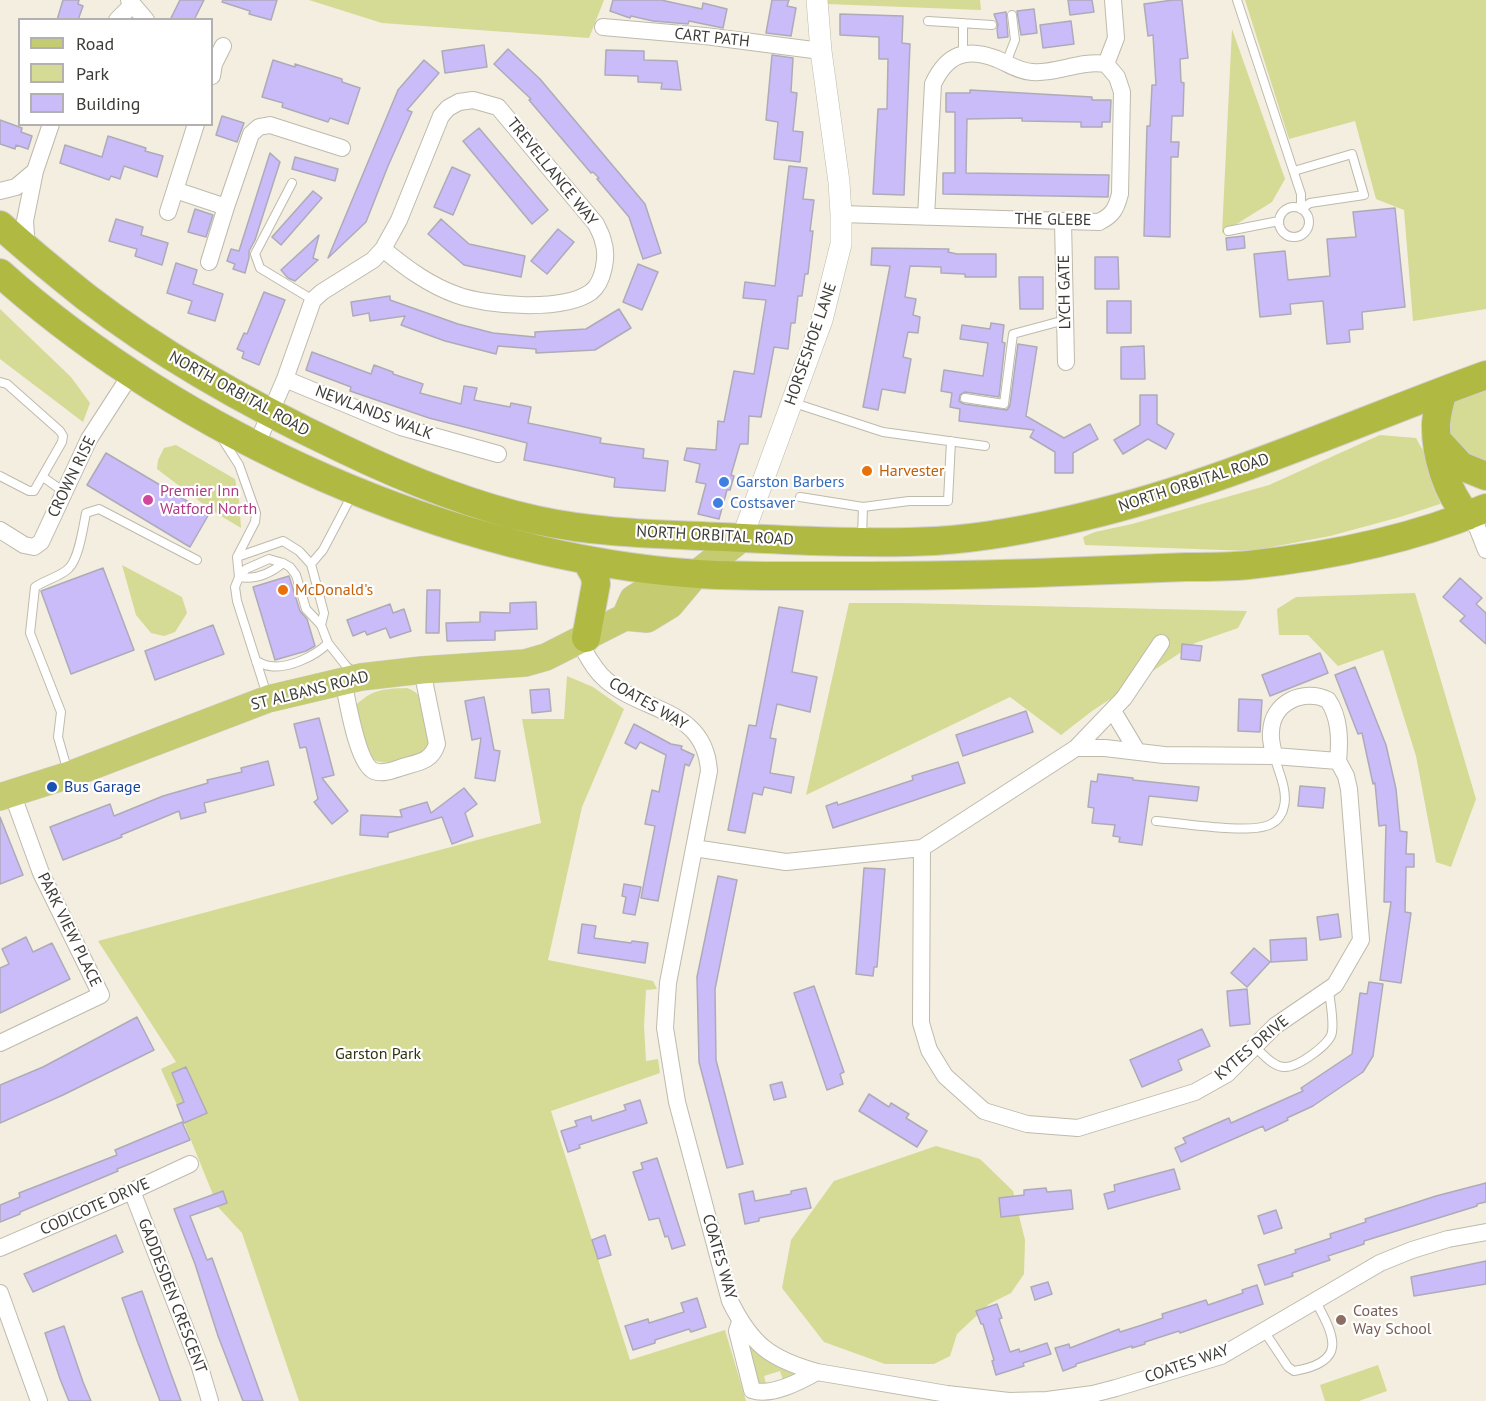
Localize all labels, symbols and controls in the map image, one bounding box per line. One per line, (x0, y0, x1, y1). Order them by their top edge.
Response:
legend (18, 18, 213, 126)
street label: CART PATH (673, 25, 751, 51)
text: Road (76, 32, 114, 55)
text: Park (76, 62, 109, 85)
text: Building (76, 92, 140, 115)
street label: TREVELLANCE WAY (503, 114, 601, 230)
street label: THE GLEBE (1014, 210, 1092, 230)
street label: LYCH GATE (1055, 255, 1075, 329)
street label: HORSESHOE LANE (781, 280, 841, 408)
street label: NORTH ORBITAL ROAD (165, 347, 313, 441)
street label: NEWLANDS WALK (312, 382, 436, 444)
street label: CROWN RISE (44, 433, 100, 521)
street label: NORTH ORBITAL ROAD (1116, 450, 1272, 516)
place label: Harvester (879, 461, 944, 481)
marker: Harvester (860, 464, 874, 478)
place label: Garston Barbers (736, 472, 844, 492)
marker: Garston Barbers (717, 475, 731, 489)
place label: Premier Inn Watford North (160, 481, 257, 519)
marker: Premier Inn Watford North (141, 493, 155, 507)
place label: Costsaver (730, 493, 795, 513)
marker: Costsaver (711, 496, 725, 510)
street label: NORTH ORBITAL ROAD (636, 522, 794, 550)
place label: McDonald's (295, 580, 373, 600)
marker: McDonald's (276, 583, 290, 597)
street label: ST ALBANS ROAD (249, 667, 371, 715)
street label: COATES WAY (605, 674, 691, 734)
place label: Bus Garage (64, 777, 141, 797)
marker: Bus Garage (45, 780, 59, 794)
street label: PARK VIEW PLACE (33, 870, 105, 990)
street label: KYTES DRIVE (1211, 1012, 1293, 1084)
park label: Garston Park (335, 1044, 421, 1064)
street label: CODICOTE DRIVE (37, 1174, 153, 1240)
street label: COATES WAY (698, 1212, 740, 1302)
street label: GADDESDEN CRESCENT (134, 1216, 210, 1376)
place label: Coates Way School (1353, 1301, 1432, 1339)
marker: Coates Way School (1334, 1313, 1348, 1327)
street label: COATES WAY (1142, 1341, 1232, 1387)

